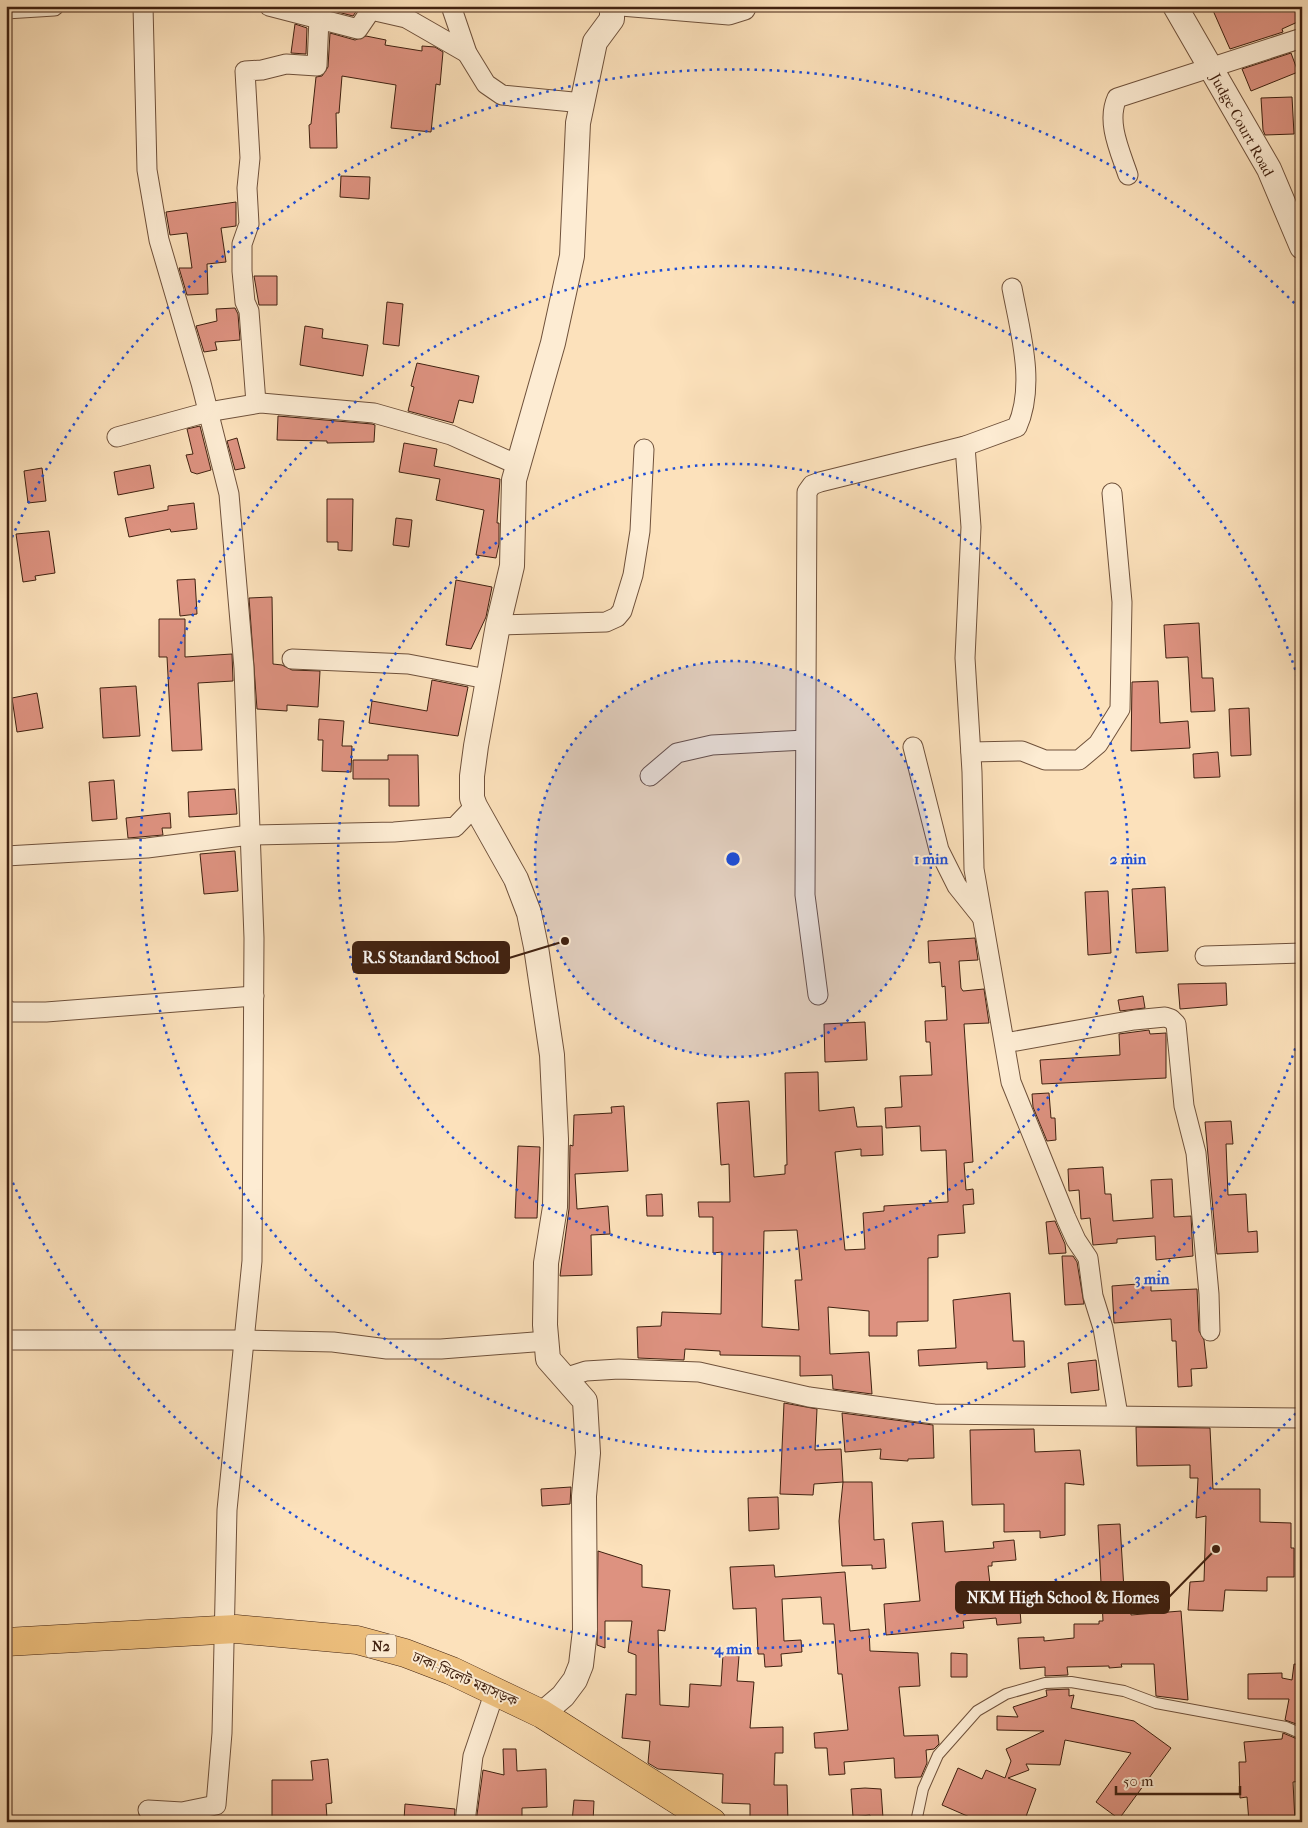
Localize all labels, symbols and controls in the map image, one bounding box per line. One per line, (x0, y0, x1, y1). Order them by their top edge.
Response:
street label: Judge Court Road (1206, 69, 1278, 180)
centre of rings (724, 850, 742, 868)
text: 1 min (914, 850, 948, 868)
text: 2 min (1110, 850, 1147, 868)
callout: R.S Standard School (353, 942, 509, 973)
text: R.S Standard School (363, 948, 500, 967)
text: 3 min (1135, 1270, 1170, 1288)
callout: NKM High School & Homes (956, 1582, 1169, 1613)
text: NKM High School & Homes (967, 1588, 1159, 1608)
road number: N2 (366, 1634, 396, 1658)
text: 4 min (713, 1640, 752, 1658)
street label: ঢাকা-সিলেট মহাসড়ক (409, 1647, 521, 1710)
scale bar (1116, 1763, 1239, 1795)
text: 50 m (1123, 1772, 1154, 1790)

